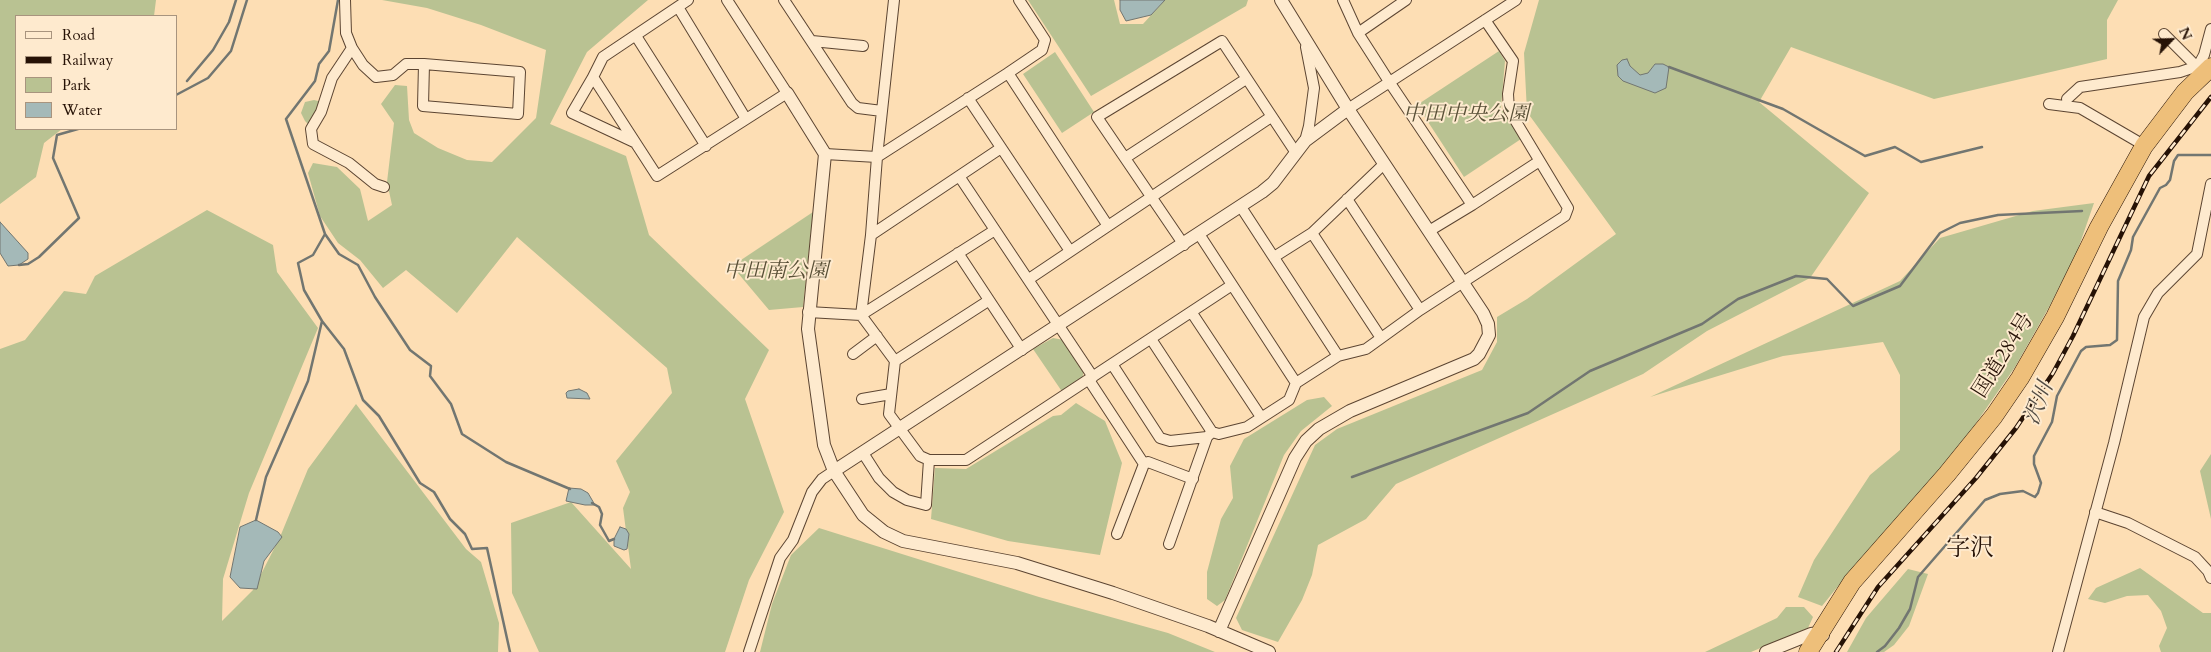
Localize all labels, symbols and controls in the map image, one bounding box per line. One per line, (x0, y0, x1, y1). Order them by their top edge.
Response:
legend (15, 15, 178, 130)
north arrow (2146, 15, 2196, 65)
text: N (2174, 24, 2196, 43)
text: Road (62, 25, 95, 45)
text: Railway (62, 50, 113, 70)
text: Park (62, 75, 91, 95)
text: Water (62, 100, 102, 120)
park label: 中田中央公園 (1403, 102, 1529, 128)
park label: 中田南公園 (724, 259, 828, 285)
street label: 国道284号 (1968, 309, 2040, 403)
water label: 沢川 (2020, 379, 2060, 429)
district label: 字沢 (1946, 535, 1994, 563)

